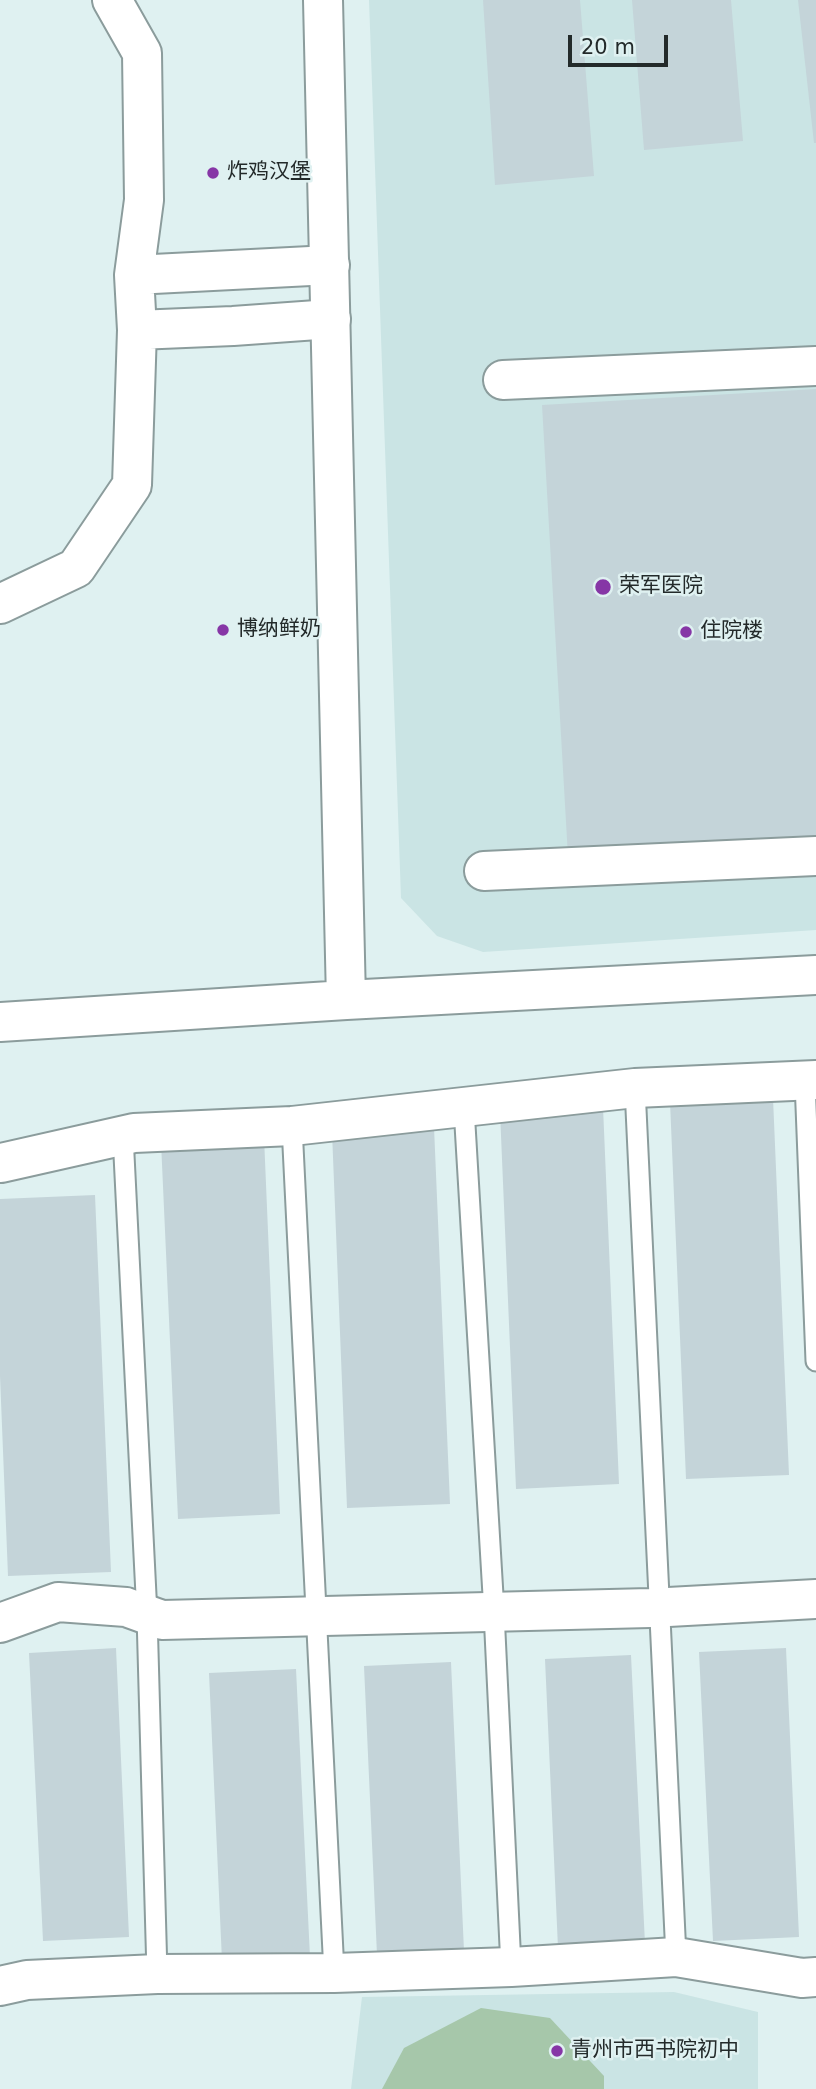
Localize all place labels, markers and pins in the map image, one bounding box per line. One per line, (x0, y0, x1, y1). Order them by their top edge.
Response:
place label: 炸鸡汉堡 (227, 160, 311, 186)
marker: 炸鸡汉堡 (205, 165, 221, 181)
place label: 荣军医院 (619, 574, 703, 600)
marker: 荣军医院 (593, 577, 613, 597)
place label: 博纳鲜奶 (237, 617, 321, 643)
place label: 住院楼 (700, 619, 763, 645)
marker: 博纳鲜奶 (215, 622, 231, 638)
marker: 住院楼 (678, 624, 694, 640)
place label: 青州市西书院初中 (571, 2038, 739, 2064)
marker: 青州市西书院初中 (549, 2043, 565, 2059)

